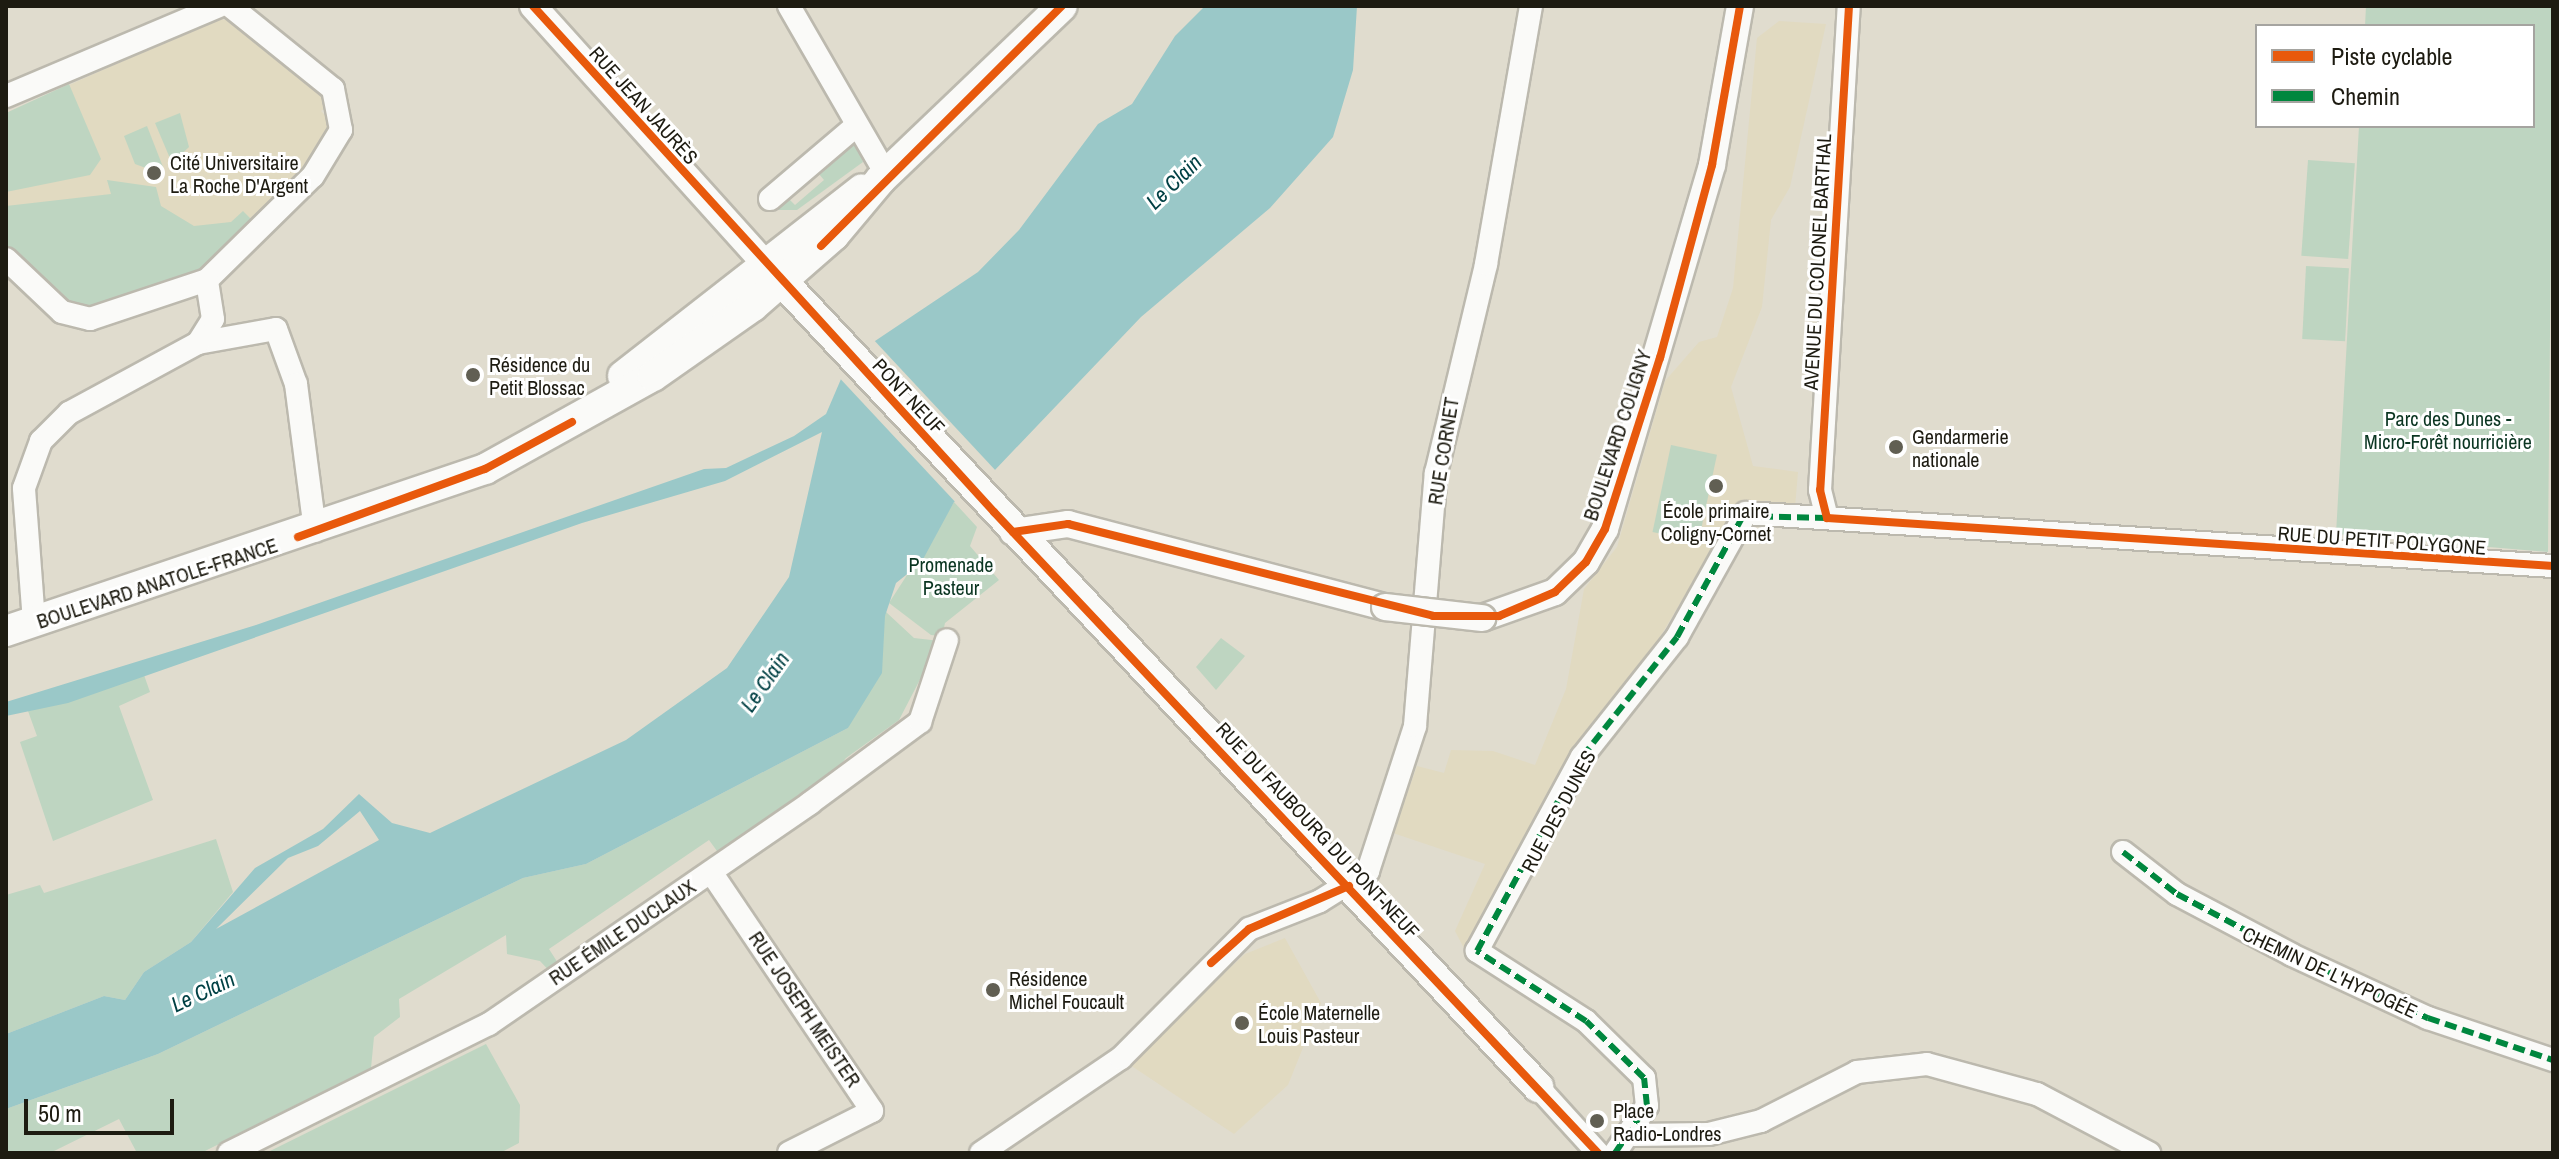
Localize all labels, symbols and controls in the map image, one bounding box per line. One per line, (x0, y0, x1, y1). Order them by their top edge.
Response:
legend (2255, 24, 2535, 128)
text: Piste cyclable (2331, 40, 2452, 72)
street label: RUE JEAN JAURÈS (585, 41, 703, 169)
text: Chemin (2331, 80, 2400, 112)
street label: AVENUE DU COLONEL BARTHAL (1798, 133, 1836, 391)
water label: Le Clain (1141, 149, 1207, 215)
place label: Cité Universitaire La Roche D'Argent (170, 150, 308, 197)
marker: Cité Universitaire La Roche D'Argent (145, 164, 163, 182)
street label: BOULEVARD COLIGNY (1578, 346, 1656, 524)
place label: Résidence du Petit Blossac (489, 352, 590, 399)
street label: PONT NEUF (868, 353, 950, 439)
marker: Résidence du Petit Blossac (464, 366, 482, 384)
street label: RUE CORNET (1423, 396, 1463, 506)
park label: Parc des Dunes - Micro-Forêt nourricière (2364, 406, 2532, 453)
place label: Gendarmerie nationale (1912, 424, 2009, 471)
marker: Gendarmerie nationale (1887, 438, 1905, 456)
marker: École primaire Coligny-Cornet (1707, 477, 1725, 495)
place label: École primaire Coligny-Cornet (1661, 498, 1771, 545)
street label: RUE DU PETIT POLYGONE (2277, 521, 2487, 559)
street label: BOULEVARD ANATOLE-FRANCE (33, 533, 281, 633)
park label: Promenade Pasteur (909, 553, 993, 600)
water label: Le Clain (735, 647, 795, 717)
street label: RUE DU FAUBOURG DU PONT-NEUF (1211, 717, 1425, 943)
street label: RUE DES DUNES (1516, 746, 1600, 876)
street label: RUE ÉMILE DUCLAUX (544, 874, 700, 990)
street label: CHEMIN DE L'HYPOGÉE (2239, 921, 2421, 1023)
street label: RUE JOSEPH MEISTER (744, 927, 866, 1091)
water label: Le Clain (167, 966, 239, 1018)
place label: Résidence Michel Foucault (1009, 966, 1124, 1013)
marker: Résidence Michel Foucault (984, 981, 1002, 999)
place label: École Maternelle Louis Pasteur (1258, 1000, 1380, 1047)
marker: École Maternelle Louis Pasteur (1233, 1014, 1251, 1032)
scale bar (28, 1083, 178, 1133)
text: 50 m (38, 1097, 82, 1129)
place label: Place Radio-Londres (1613, 1098, 1721, 1145)
marker: Place Radio-Londres (1588, 1112, 1606, 1130)

